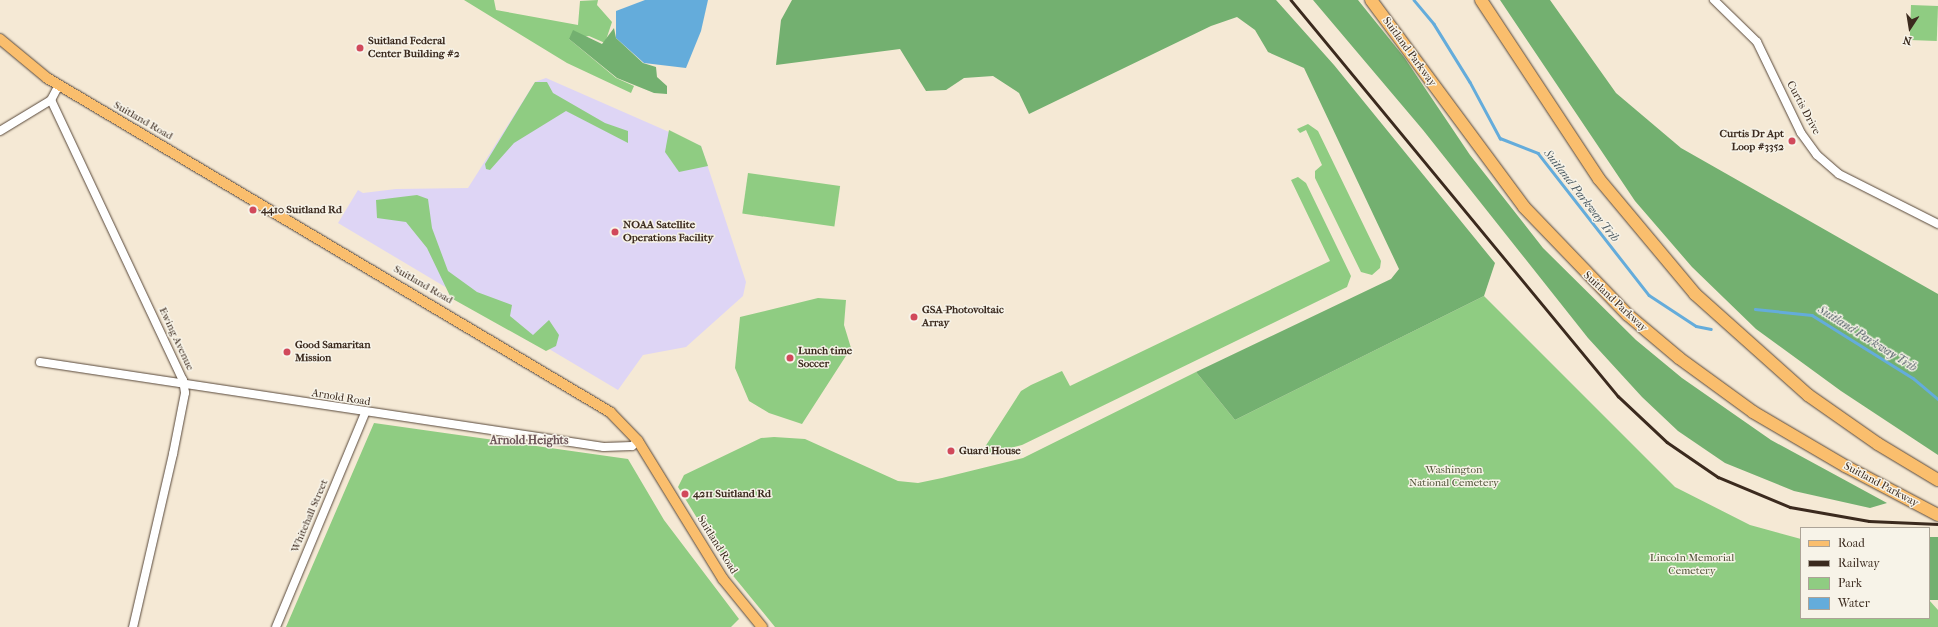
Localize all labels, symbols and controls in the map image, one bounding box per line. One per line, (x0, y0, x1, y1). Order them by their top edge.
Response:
north arrow (1890, 8, 1930, 48)
street label: Suitland Parkway (1379, 15, 1439, 89)
text: N (1902, 33, 1913, 47)
place label: Suitland Federal Center Building #2 (368, 35, 460, 61)
marker: Suitland Federal Center Building #2 (355, 43, 365, 53)
street label: Curtis Drive (1783, 79, 1823, 137)
street label: Suitland Road (111, 99, 175, 143)
place label: Curtis Dr Apt Loop #3352 (1720, 128, 1784, 154)
marker: Curtis Dr Apt Loop #3352 (1787, 136, 1797, 146)
water label: Suitland Parkway Trib (1540, 147, 1622, 245)
place label: 4410 Suitland Rd (261, 203, 342, 217)
marker: 4410 Suitland Rd (248, 205, 258, 215)
place label: NOAA Satellite Operations Facility (623, 219, 713, 245)
marker: NOAA Satellite Operations Facility (610, 227, 620, 237)
street label: Suitland Road (391, 263, 455, 307)
street label: Suitland Parkway (1580, 269, 1650, 335)
water label: Suitland Parkway Trib (1815, 303, 1919, 375)
place label: GSA-Photovoltaic Array (922, 304, 1004, 330)
street label: Ewing Avenue (156, 305, 196, 373)
marker: GSA-Photovoltaic Array (909, 312, 919, 322)
place label: Good Samaritan Mission (295, 339, 371, 365)
place label: Lunch time Soccer (798, 345, 852, 371)
marker: Good Samaritan Mission (282, 347, 292, 357)
marker: Lunch time Soccer (785, 353, 795, 363)
street label: Arnold Road (311, 387, 371, 409)
district label: Arnold Heights (490, 434, 568, 448)
place label: Guard House (959, 444, 1021, 458)
marker: Guard House (946, 446, 956, 456)
street label: Suitland Parkway (1841, 460, 1921, 510)
park label: Washington National Cemetery (1409, 464, 1499, 490)
street label: Whitehall Street (289, 477, 331, 555)
place label: 4211 Suitland Rd (693, 487, 771, 501)
marker: 4211 Suitland Rd (680, 489, 690, 499)
street label: Suitland Road (694, 513, 740, 577)
legend (1800, 527, 1930, 619)
text: Road (1838, 536, 1865, 550)
park label: Lincoln Memorial Cemetery (1650, 552, 1734, 578)
text: Railway (1838, 556, 1880, 570)
text: Park (1838, 576, 1862, 590)
text: Water (1838, 596, 1870, 610)

